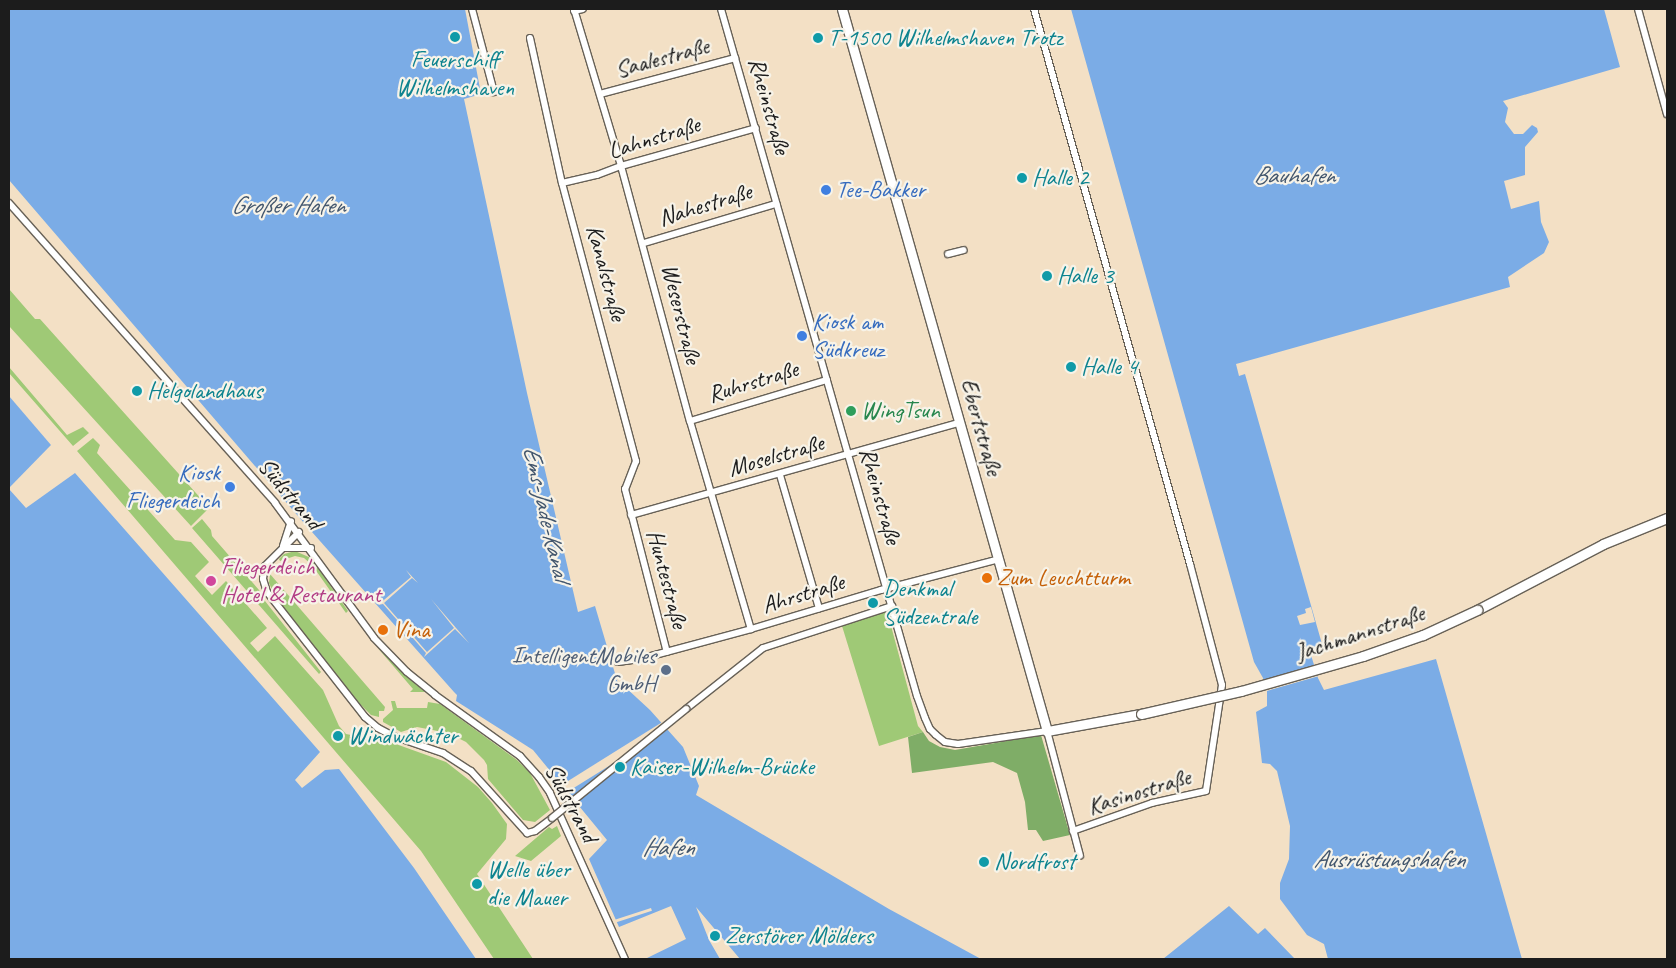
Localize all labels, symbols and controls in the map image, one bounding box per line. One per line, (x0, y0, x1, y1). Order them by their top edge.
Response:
place label: T-1500 Wilhelmshaven Trotz (828, 24, 1062, 52)
marker: Feuerschiff Wilhelmshaven (449, 31, 461, 43)
street label: Saalestraße (612, 32, 712, 84)
marker: T-1500 Wilhelmshaven Trotz (812, 32, 824, 44)
place label: Feuerschiff Wilhelmshaven (396, 46, 514, 102)
street label: Rheinstraße (742, 54, 796, 158)
street label: Lahnstraße (605, 110, 703, 166)
water label: Bauhafen (1253, 160, 1335, 190)
place label: Halle 2 (1032, 164, 1089, 192)
marker: Halle 2 (1016, 172, 1028, 184)
place label: Tee-Bakker (836, 176, 925, 204)
street label: Nahestraße (655, 177, 755, 233)
marker: Tee-Bakker (820, 184, 832, 196)
water label: Großer Hafen (231, 190, 345, 220)
street label: Kanalstraße (579, 222, 633, 324)
street label: Weserstraße (655, 261, 707, 367)
place label: Halle 3 (1057, 262, 1114, 290)
marker: Halle 3 (1041, 270, 1053, 282)
place label: Kiosk am Südkreuz (812, 308, 884, 364)
marker: Kiosk am Südkreuz (796, 330, 808, 342)
place label: Halle 4 (1081, 353, 1138, 381)
street label: Ruhrstraße (705, 355, 801, 409)
marker: Halle 4 (1065, 361, 1077, 373)
street label: Ebertstraße (953, 375, 1009, 479)
place label: Helgolandhaus (147, 377, 262, 405)
marker: Helgolandhaus (131, 385, 143, 397)
place label: WingTsun (861, 397, 940, 425)
marker: WingTsun (845, 405, 857, 417)
street label: Moselstraße (725, 429, 827, 483)
water label: Ems-Jade-Kanal (516, 443, 576, 583)
street label: Rheinstraße (853, 444, 907, 548)
street label: Südstrand (252, 452, 328, 536)
place label: Kiosk Fliegerdeich (126, 459, 220, 515)
marker: Kiosk Fliegerdeich (224, 481, 236, 493)
street label: Huntestraße (640, 527, 694, 631)
place label: Fliegerdeich Hotel & Restaurant (221, 553, 381, 609)
place label: Zum Leuchtturm (997, 564, 1130, 592)
street label: Ahrstraße (758, 568, 848, 620)
marker: Zum Leuchtturm (981, 572, 993, 584)
marker: Fliegerdeich Hotel & Restaurant (205, 575, 217, 587)
place label: Denkmal Südzentrale (883, 575, 977, 631)
marker: Denkmal Südzentrale (867, 597, 879, 609)
street label: Jachmannstraße (1292, 599, 1428, 667)
place label: Vina (393, 616, 430, 644)
marker: Vina (377, 624, 389, 636)
place label: IntelligentMobiles GmbH (512, 642, 656, 698)
marker: IntelligentMobiles GmbH (660, 664, 672, 676)
place label: Windwächter (348, 722, 457, 750)
marker: Windwächter (332, 730, 344, 742)
place label: Kaiser-Wilhelm-Brücke (630, 753, 814, 781)
street label: Südstrand (538, 759, 604, 847)
marker: Kaiser-Wilhelm-Brücke (614, 761, 626, 773)
street label: Kasinostraße (1084, 763, 1194, 821)
water label: Hafen (642, 832, 694, 862)
water label: Ausrüstungshafen (1313, 844, 1465, 874)
place label: Nordfrost (994, 848, 1075, 876)
place label: Welle über die Mauer (487, 856, 570, 912)
marker: Nordfrost (978, 856, 990, 868)
marker: Welle über die Mauer (471, 878, 483, 890)
place label: Zerstörer Mölders (725, 922, 872, 950)
marker: Zerstörer Mölders (709, 930, 721, 942)

